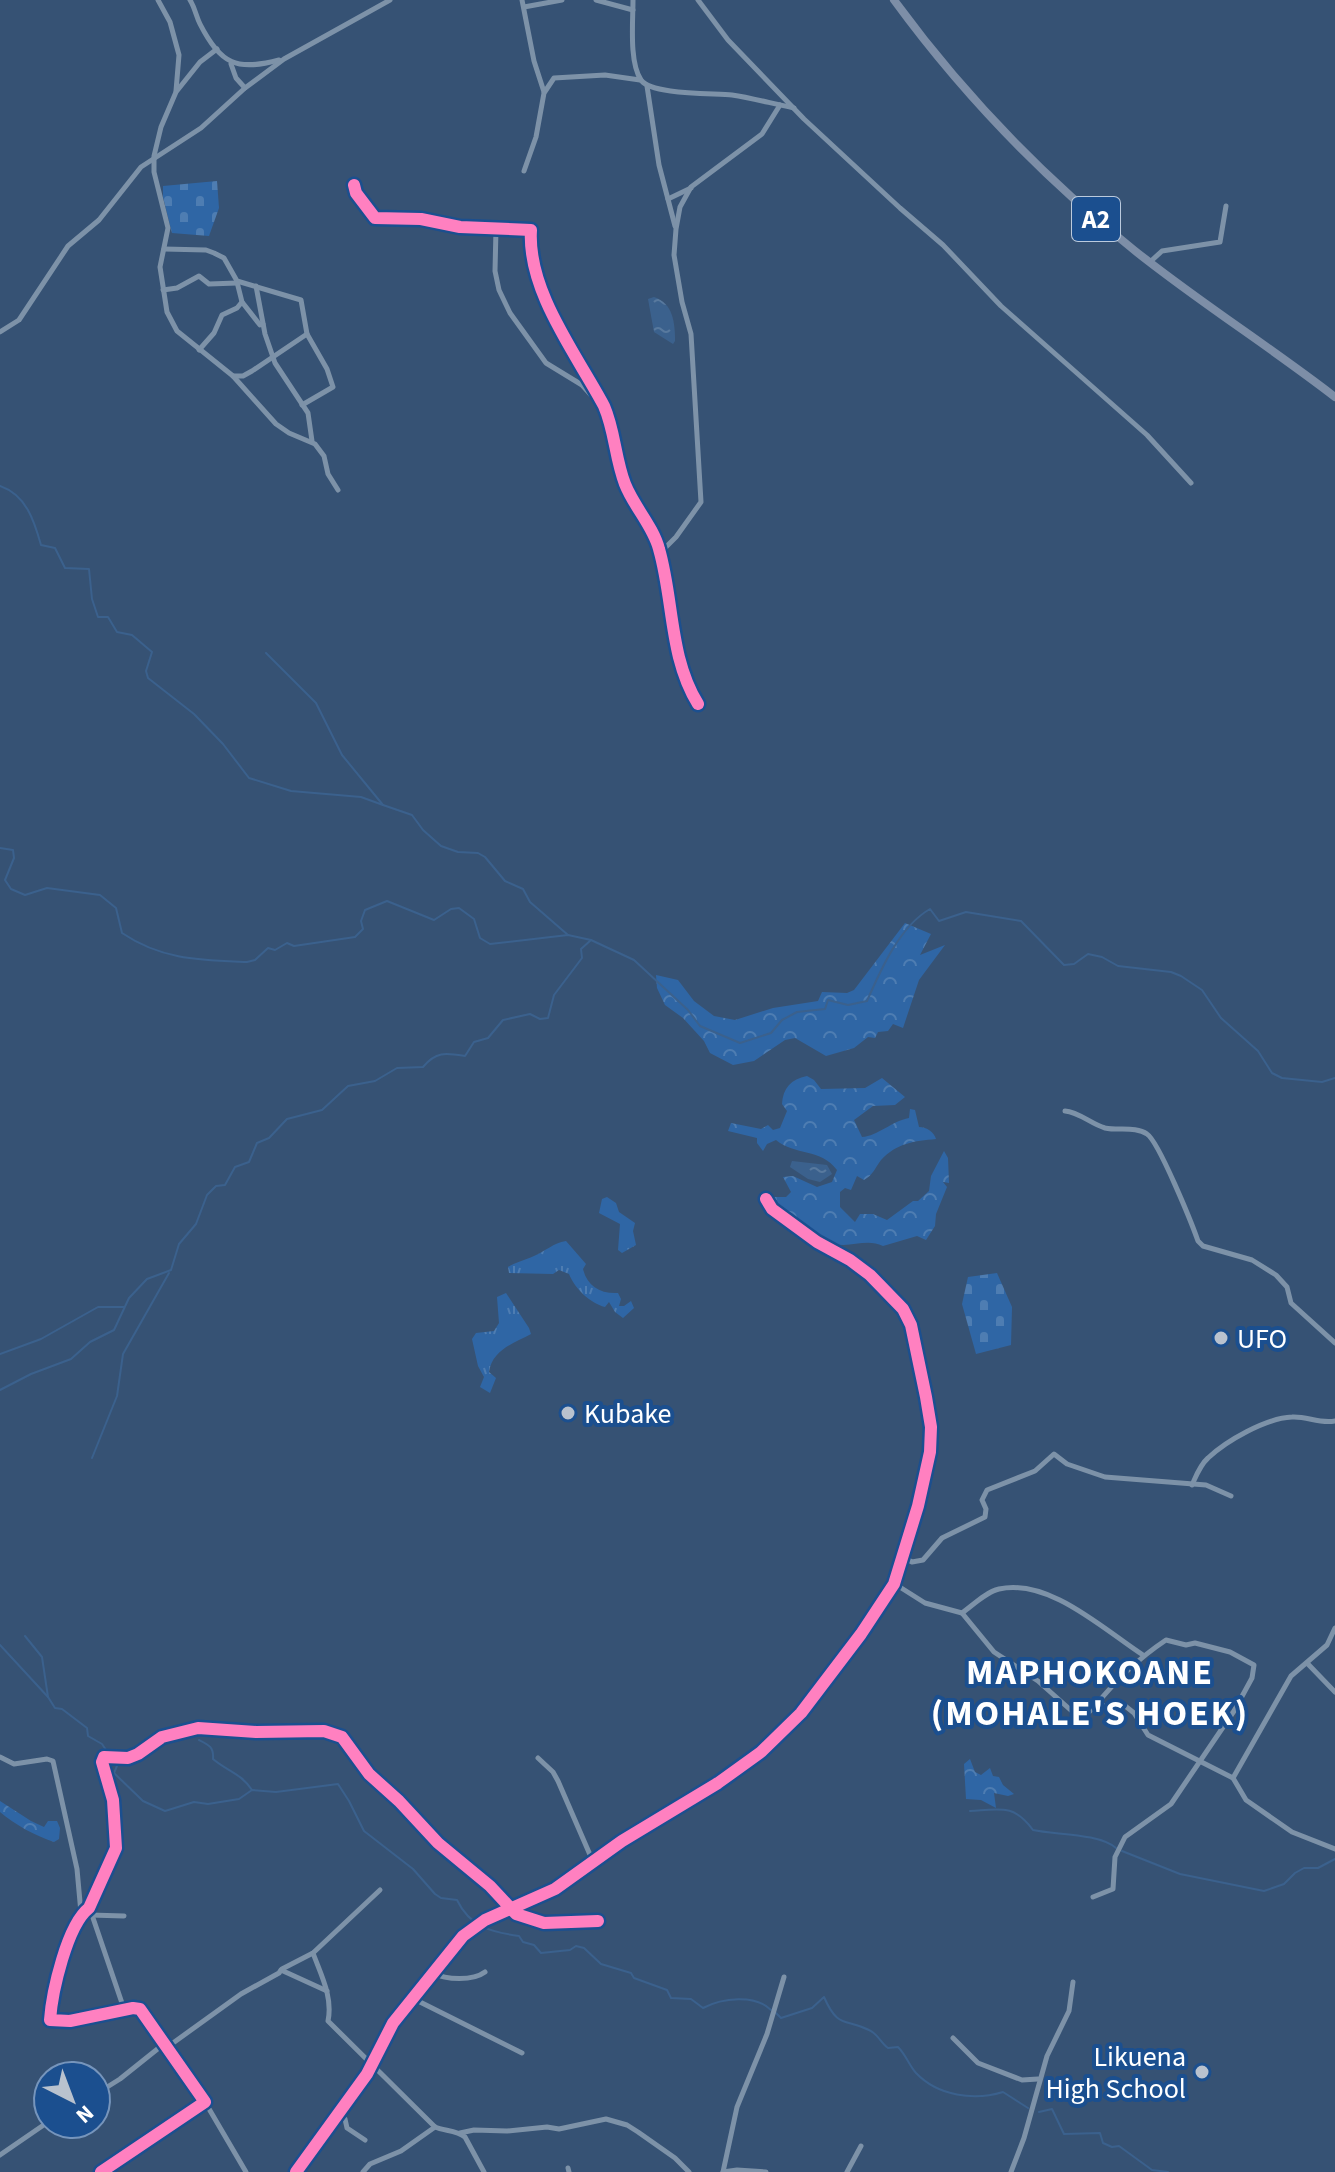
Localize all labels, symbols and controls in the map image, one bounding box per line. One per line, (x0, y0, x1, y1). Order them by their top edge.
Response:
road number: A2 (1072, 197, 1120, 241)
place label: UFO (1237, 1319, 1287, 1359)
marker: UFO (1212, 1329, 1230, 1347)
place label: Kubake (584, 1394, 672, 1434)
marker: Kubake (559, 1404, 577, 1422)
district label: MAPHOKOANE (MOHALE'S HOEK) (931, 1647, 1249, 1739)
place label: Likuena High School (1045, 2037, 1186, 2109)
north arrow (32, 2060, 112, 2140)
marker: Likuena High School (1193, 2063, 1211, 2081)
text: N (69, 2097, 101, 2131)

